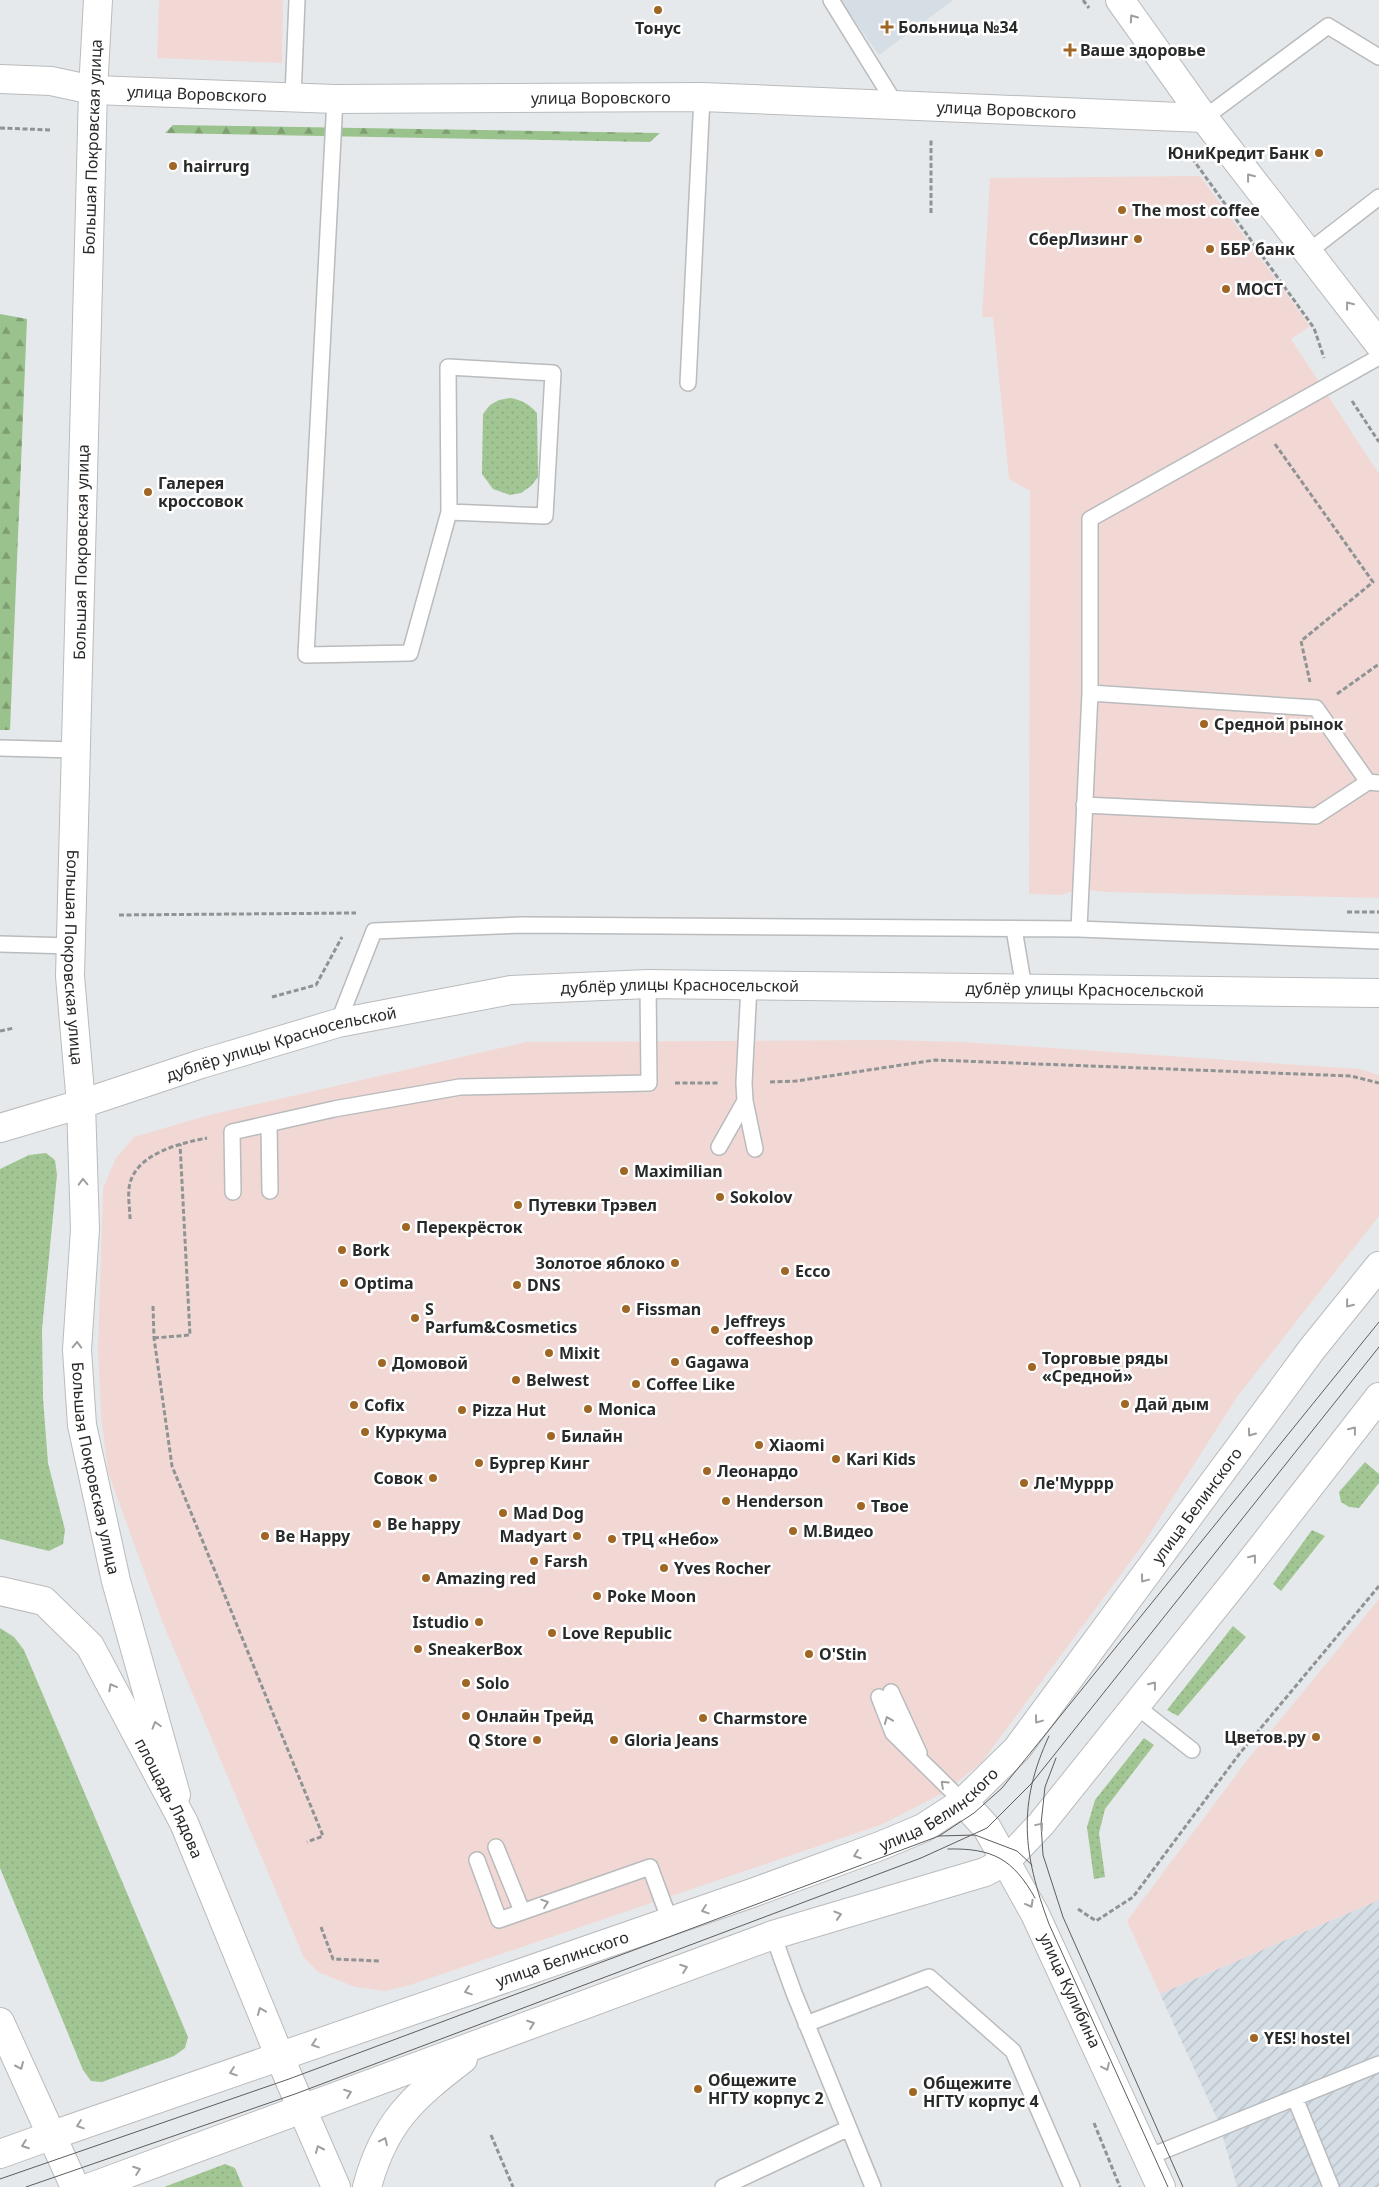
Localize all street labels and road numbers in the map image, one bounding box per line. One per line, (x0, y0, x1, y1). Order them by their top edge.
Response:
street label: Большая Покровская улица (77, 39, 107, 255)
street label: улица Воровского (127, 80, 267, 107)
street label: улица Воровского (531, 86, 671, 109)
street label: улица Воровского (936, 96, 1077, 124)
street label: Большая Покровская улица (68, 444, 94, 660)
street label: Большая Покровская улица (59, 849, 89, 1066)
street label: дублёр улицы Красносельской (560, 973, 799, 999)
street label: дублёр улицы Красносельской (965, 977, 1204, 1002)
street label: дублёр улицы Красносельской (163, 1001, 398, 1086)
street label: Большая Покровская улица (67, 1361, 125, 1576)
street label: улица Белинского (1147, 1443, 1247, 1568)
street label: площадь Лядова (130, 1734, 208, 1862)
street label: улица Белинского (876, 1763, 1003, 1856)
street label: улица Белинского (493, 1926, 632, 1992)
street label: улица Кулибина (1034, 1929, 1106, 2051)

